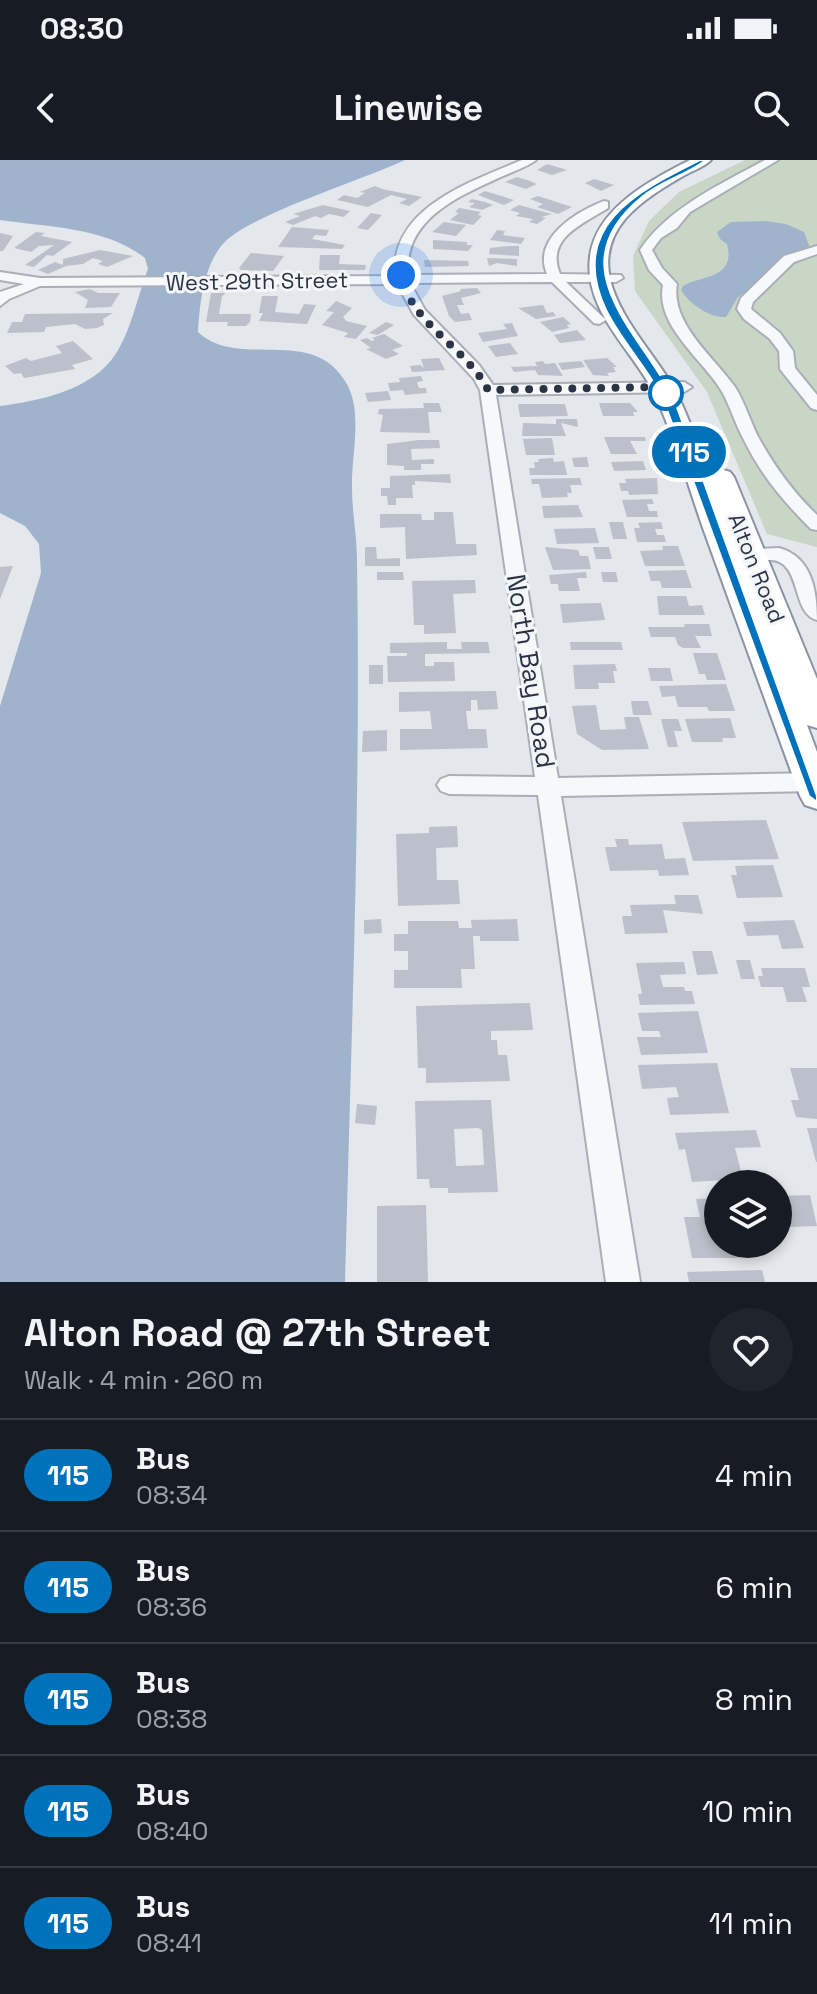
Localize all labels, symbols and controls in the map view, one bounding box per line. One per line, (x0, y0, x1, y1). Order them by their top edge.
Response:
text: 08:30 (40, 9, 124, 48)
text: Linewise (334, 85, 483, 131)
icon: back (24, 86, 68, 130)
icon: search (749, 86, 793, 130)
your location (381, 255, 421, 295)
street label: West 29th Street (166, 265, 348, 297)
unlabelled marker (649, 376, 683, 410)
line badge: 115 (643, 426, 735, 478)
text: 115 (668, 434, 710, 470)
street label: Alton Road (722, 509, 792, 627)
street label: North Bay Road (499, 572, 563, 770)
map controls (704, 1170, 792, 1258)
button: layers (704, 1170, 792, 1258)
button: heart (709, 1308, 793, 1392)
text: Alton Road @ 27th Street (24, 1309, 491, 1357)
text: Walk · 4 min · 260 m (24, 1363, 263, 1397)
text: Bus (136, 1439, 190, 1478)
text: 4 min (715, 1456, 793, 1495)
text: 115 (47, 1457, 89, 1493)
text: 08:34 (136, 1478, 207, 1512)
text: Bus (136, 1551, 190, 1590)
text: 6 min (715, 1568, 793, 1607)
text: 115 (47, 1569, 89, 1605)
text: 08:36 (136, 1590, 207, 1624)
text: Bus (136, 1663, 190, 1702)
text: 8 min (715, 1680, 793, 1719)
text: 115 (47, 1681, 89, 1717)
text: 08:38 (136, 1702, 207, 1736)
text: Bus (136, 1775, 190, 1814)
text: 10 min (702, 1792, 793, 1831)
text: 115 (47, 1793, 89, 1829)
text: 08:40 (136, 1814, 208, 1848)
text: Bus (136, 1887, 190, 1926)
text: 11 min (709, 1904, 793, 1943)
text: 115 (47, 1905, 89, 1941)
text: 08:41 (136, 1926, 202, 1960)

